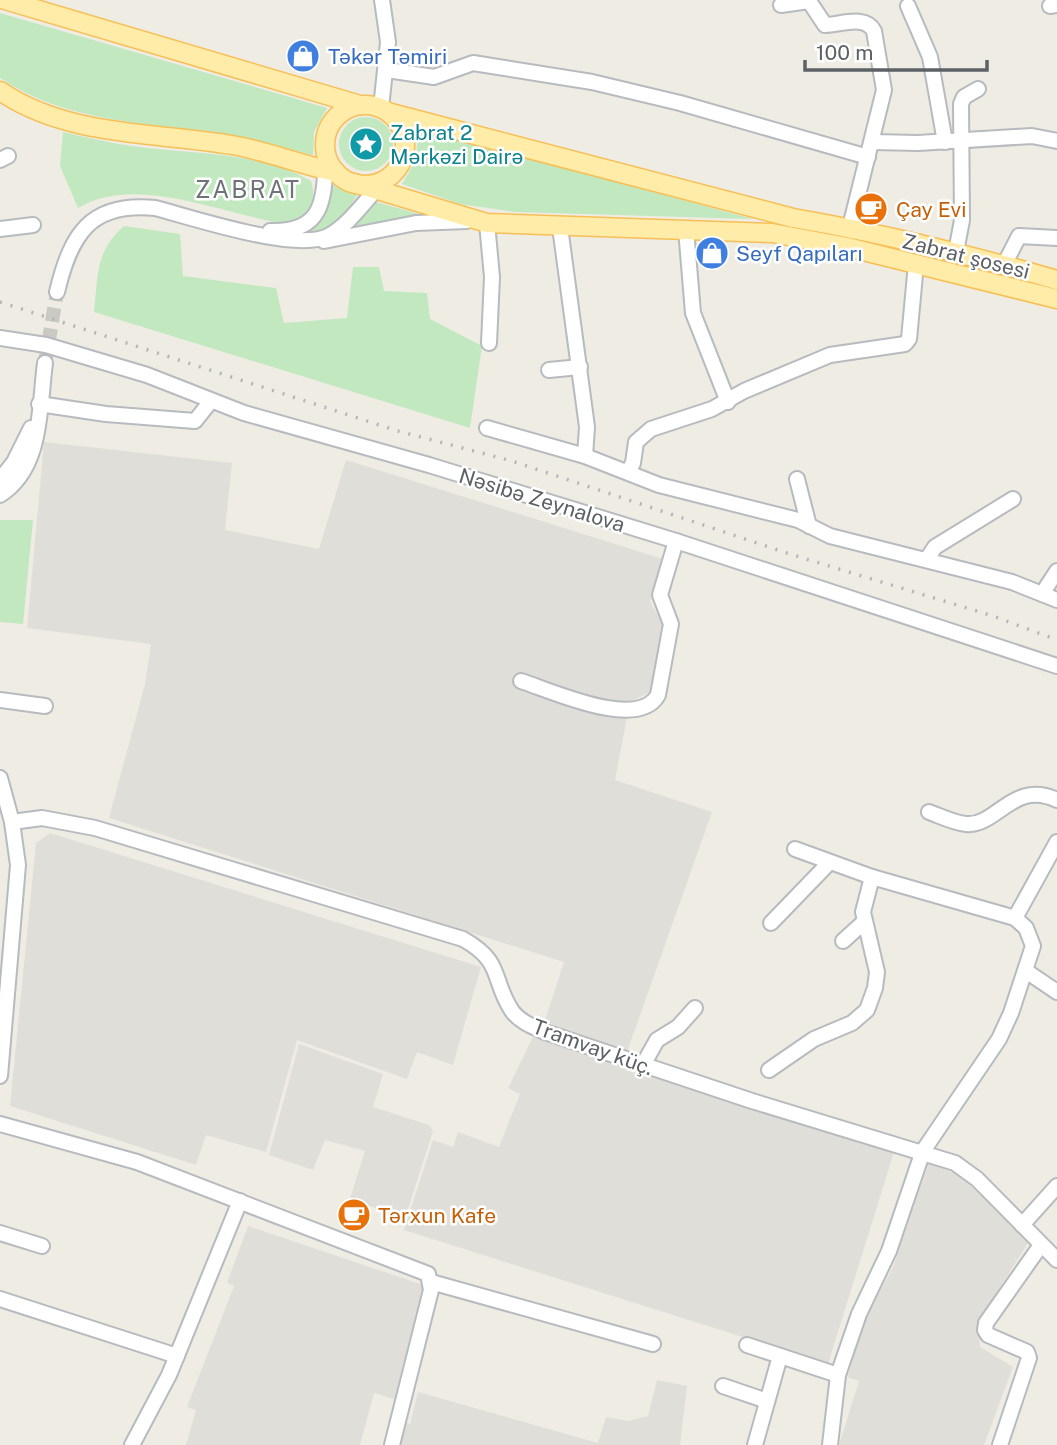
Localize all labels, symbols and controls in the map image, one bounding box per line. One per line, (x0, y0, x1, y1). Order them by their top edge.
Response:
scale bar (805, 28, 987, 72)
shop icon: Təkər Təmiri (284, 37, 322, 75)
text: 100 m (816, 40, 873, 65)
place label: Təkər Təmiri (328, 44, 447, 69)
place label: Zabrat 2 Mərkəzi Dairə (390, 120, 523, 169)
place icon: Zabrat 2 Mərkəzi Dairə (347, 125, 385, 163)
district label: ZABRAT (195, 175, 301, 203)
cafe icon: Çay Evi (852, 190, 890, 228)
place label: Çay Evi (896, 197, 966, 222)
street label: Zabrat şosesi (900, 228, 1032, 284)
shop icon: Seyf Qapıları (693, 234, 731, 272)
place label: Seyf Qapıları (736, 241, 863, 266)
street label: Nəsibə Zeynalova (456, 463, 628, 537)
street label: Tramvay küç. (529, 1014, 657, 1080)
cafe icon: Tərxun Kafe (335, 1196, 373, 1234)
place label: Tərxun Kafe (378, 1203, 496, 1228)

